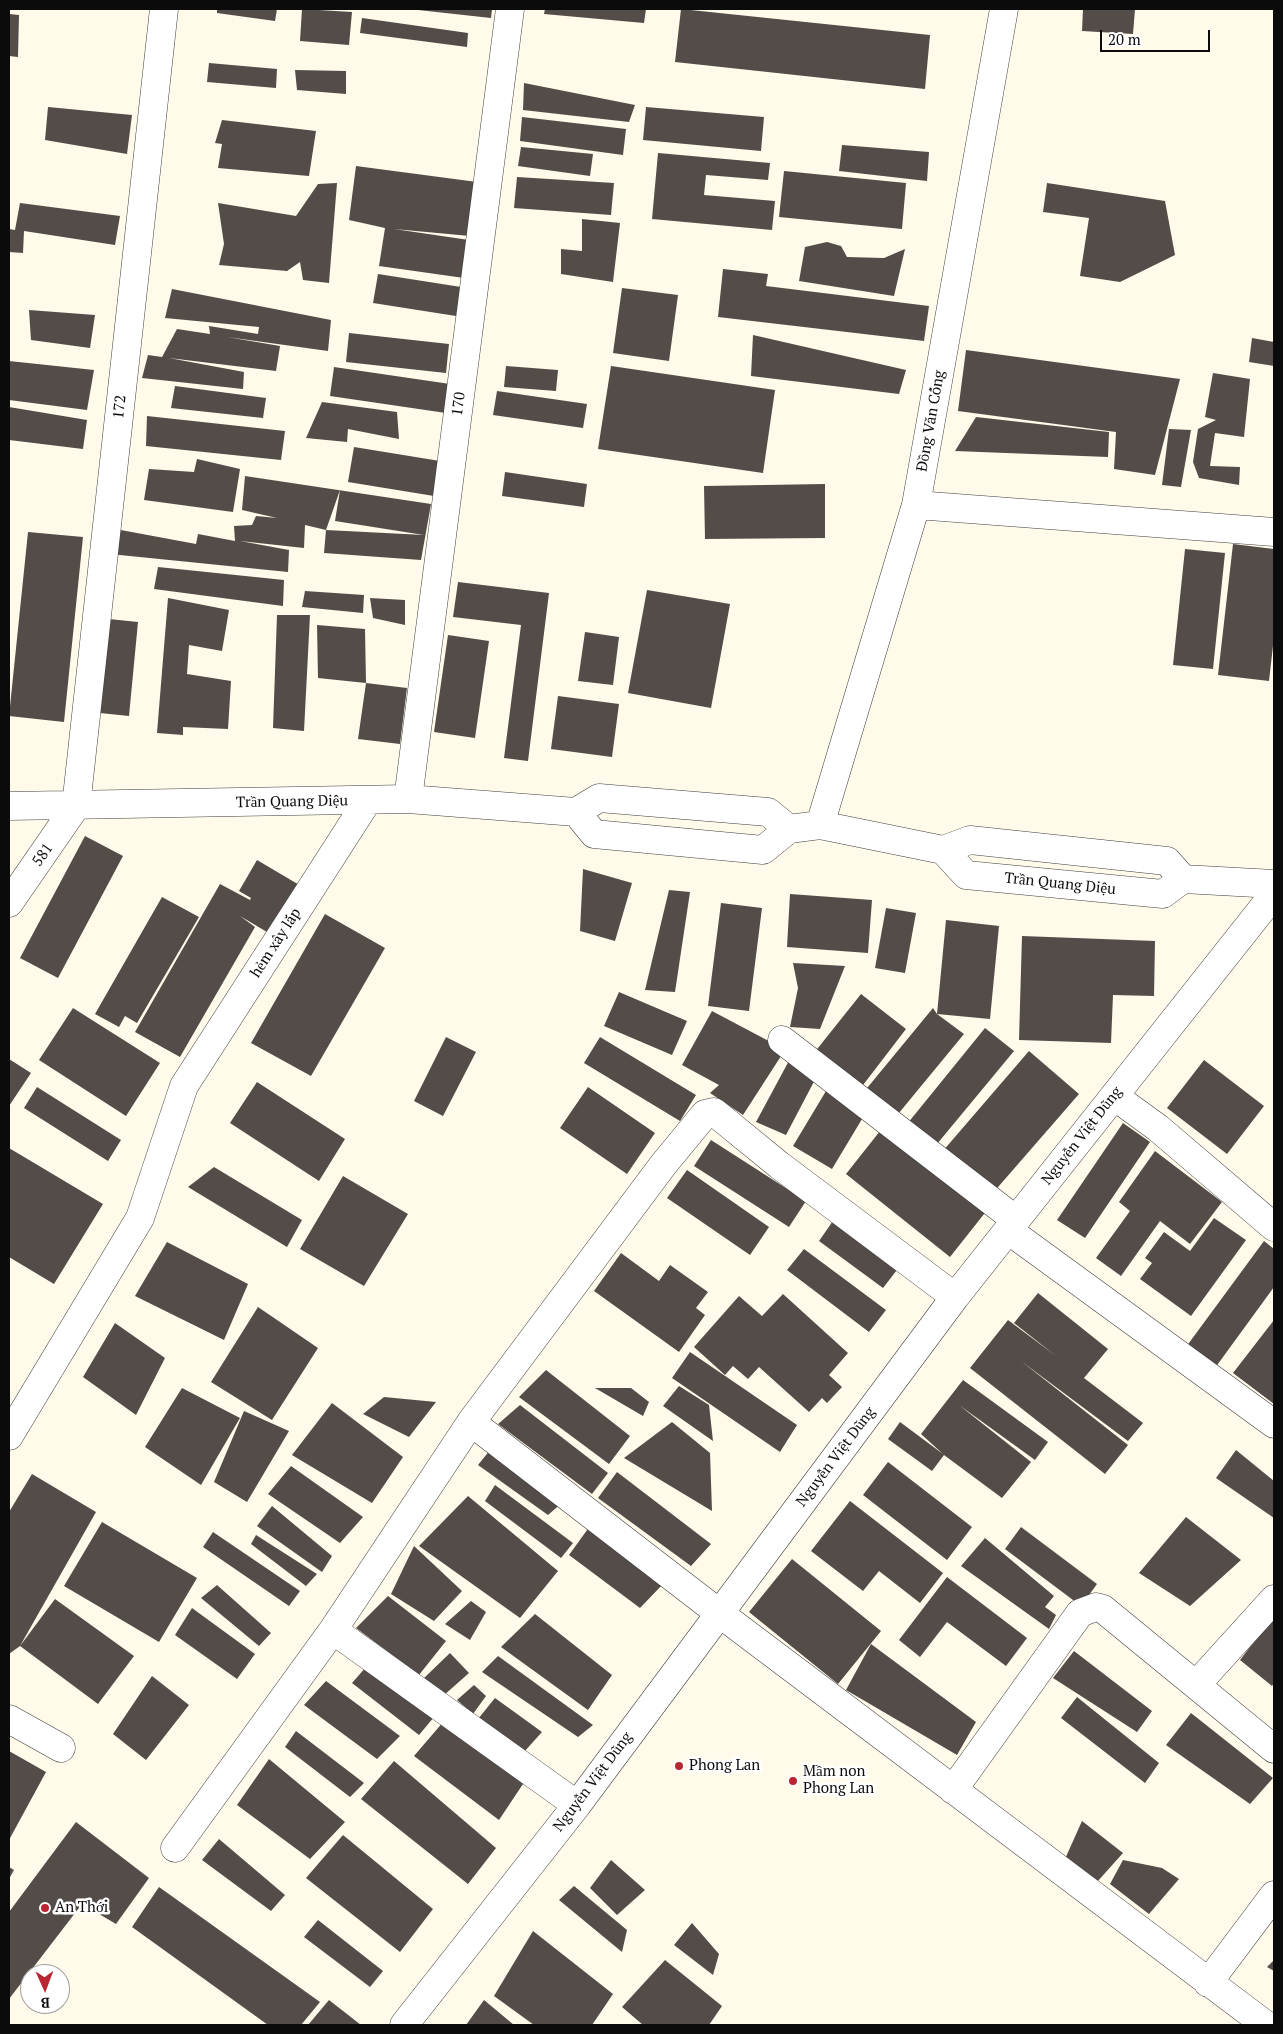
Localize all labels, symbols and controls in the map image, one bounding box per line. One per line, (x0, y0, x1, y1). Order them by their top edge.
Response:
scale bar (1103, 20, 1213, 52)
text: 20 m (1108, 29, 1141, 49)
street label: Đồng Văn Cống (913, 369, 949, 473)
street label: 170 (449, 391, 469, 417)
street label: 172 (110, 394, 130, 420)
street label: Trần Quang Diệu (236, 792, 348, 812)
street label: 581 (29, 840, 57, 870)
street label: Trần Quang Diệu (1003, 869, 1117, 899)
street label: hẻm xây lắp (247, 905, 305, 981)
street label: Nguyễn Việt Dũng (1038, 1083, 1126, 1189)
street label: Nguyễn Việt Dũng (793, 1404, 879, 1510)
street label: Nguyễn Việt Dũng (550, 1729, 636, 1835)
place label: Phong Lan (689, 1757, 760, 1775)
marker: Phong Lan (673, 1760, 685, 1772)
place label: Mầm non Phong Lan (803, 1763, 874, 1798)
marker: Mầm non Phong Lan (787, 1775, 799, 1787)
place label: An Thới (55, 1899, 108, 1917)
marker: An Thới (39, 1902, 51, 1914)
north arrow (20, 1964, 70, 2014)
text: B (41, 1994, 50, 2013)

